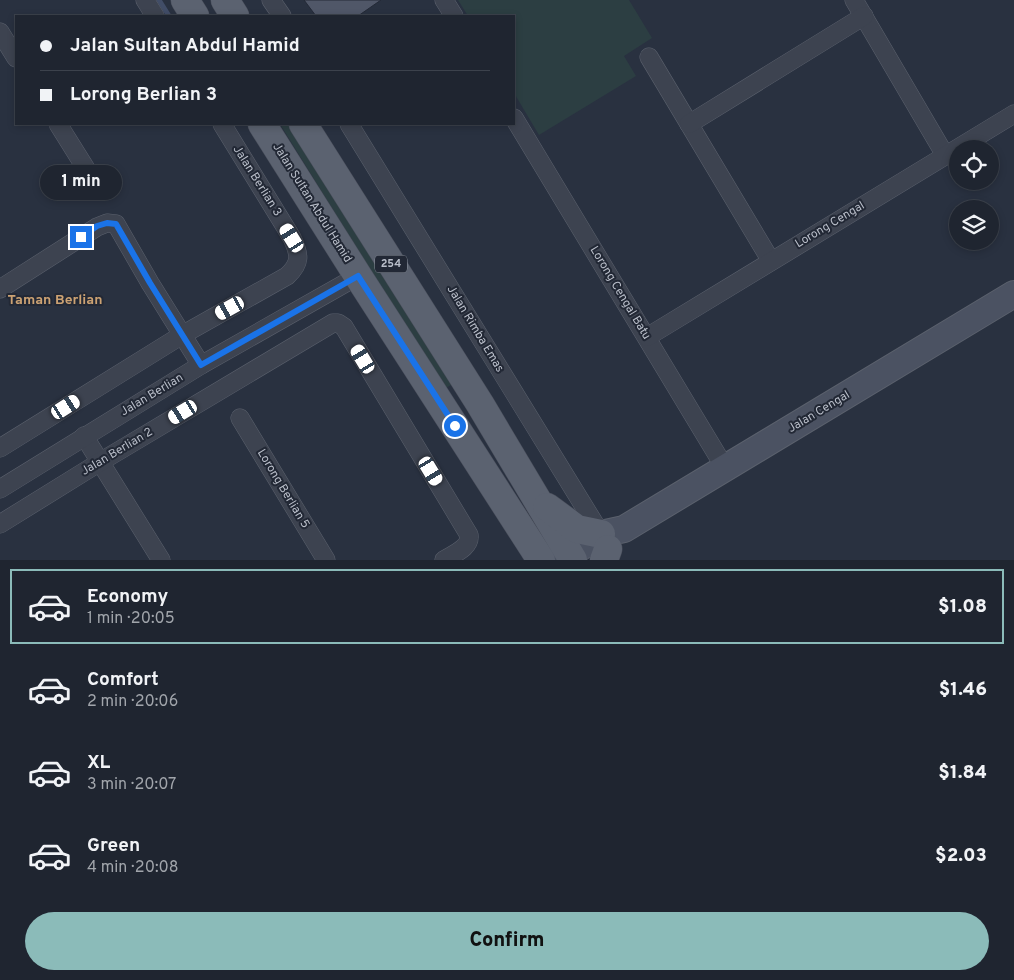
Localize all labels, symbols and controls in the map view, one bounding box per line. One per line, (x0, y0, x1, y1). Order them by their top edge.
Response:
text: Jalan Sultan Abdul Hamid (70, 34, 300, 58)
text: Lorong Berlian 3 (70, 83, 217, 107)
street label: Jalan Sultan Abdul Hamid (269, 140, 355, 266)
map controls (949, 140, 999, 250)
button: locate (949, 140, 999, 190)
street label: Jalan Berlian 3 (229, 143, 285, 219)
callout: 1 min (40, 164, 122, 200)
text: 1 min (61, 172, 101, 192)
street label: Lorong Cengal (792, 198, 868, 252)
button: layers (949, 200, 999, 250)
car (277, 221, 306, 255)
route end (70, 226, 92, 248)
street label: Lorong Cengal Batu (586, 243, 654, 343)
road number: 254 (375, 255, 407, 272)
street label: Jalan Rimba Emas (443, 283, 507, 375)
district label: Taman Berlian (8, 292, 102, 309)
car (213, 294, 246, 322)
car (348, 342, 377, 376)
street label: Jalan Berlian (118, 370, 186, 420)
street label: Jalan Cengal (785, 387, 853, 437)
car (49, 393, 82, 421)
car (166, 398, 199, 426)
route start (444, 415, 466, 437)
street label: Jalan Berlian 2 (78, 424, 156, 480)
street label: Lorong Berlian 5 (253, 446, 313, 532)
car (416, 454, 445, 488)
icon: car (27, 584, 72, 629)
text: Economy (87, 585, 168, 609)
text: $1.08 (938, 595, 987, 619)
text: 1 min · 20:05 (87, 609, 175, 629)
icon: car (27, 667, 72, 712)
text: Comfort (87, 668, 159, 692)
text: $1.46 (939, 678, 987, 702)
text: 2 min · 20:06 (87, 692, 178, 712)
icon: car (27, 750, 72, 795)
text: XL (87, 751, 110, 775)
text: $1.84 (938, 761, 987, 785)
text: 3 min · 20:07 (87, 775, 176, 795)
icon: car (27, 833, 72, 878)
text: Green (87, 834, 140, 858)
text: $2.03 (935, 844, 987, 868)
text: 4 min · 20:08 (87, 858, 179, 878)
button: Confirm (25, 912, 989, 970)

